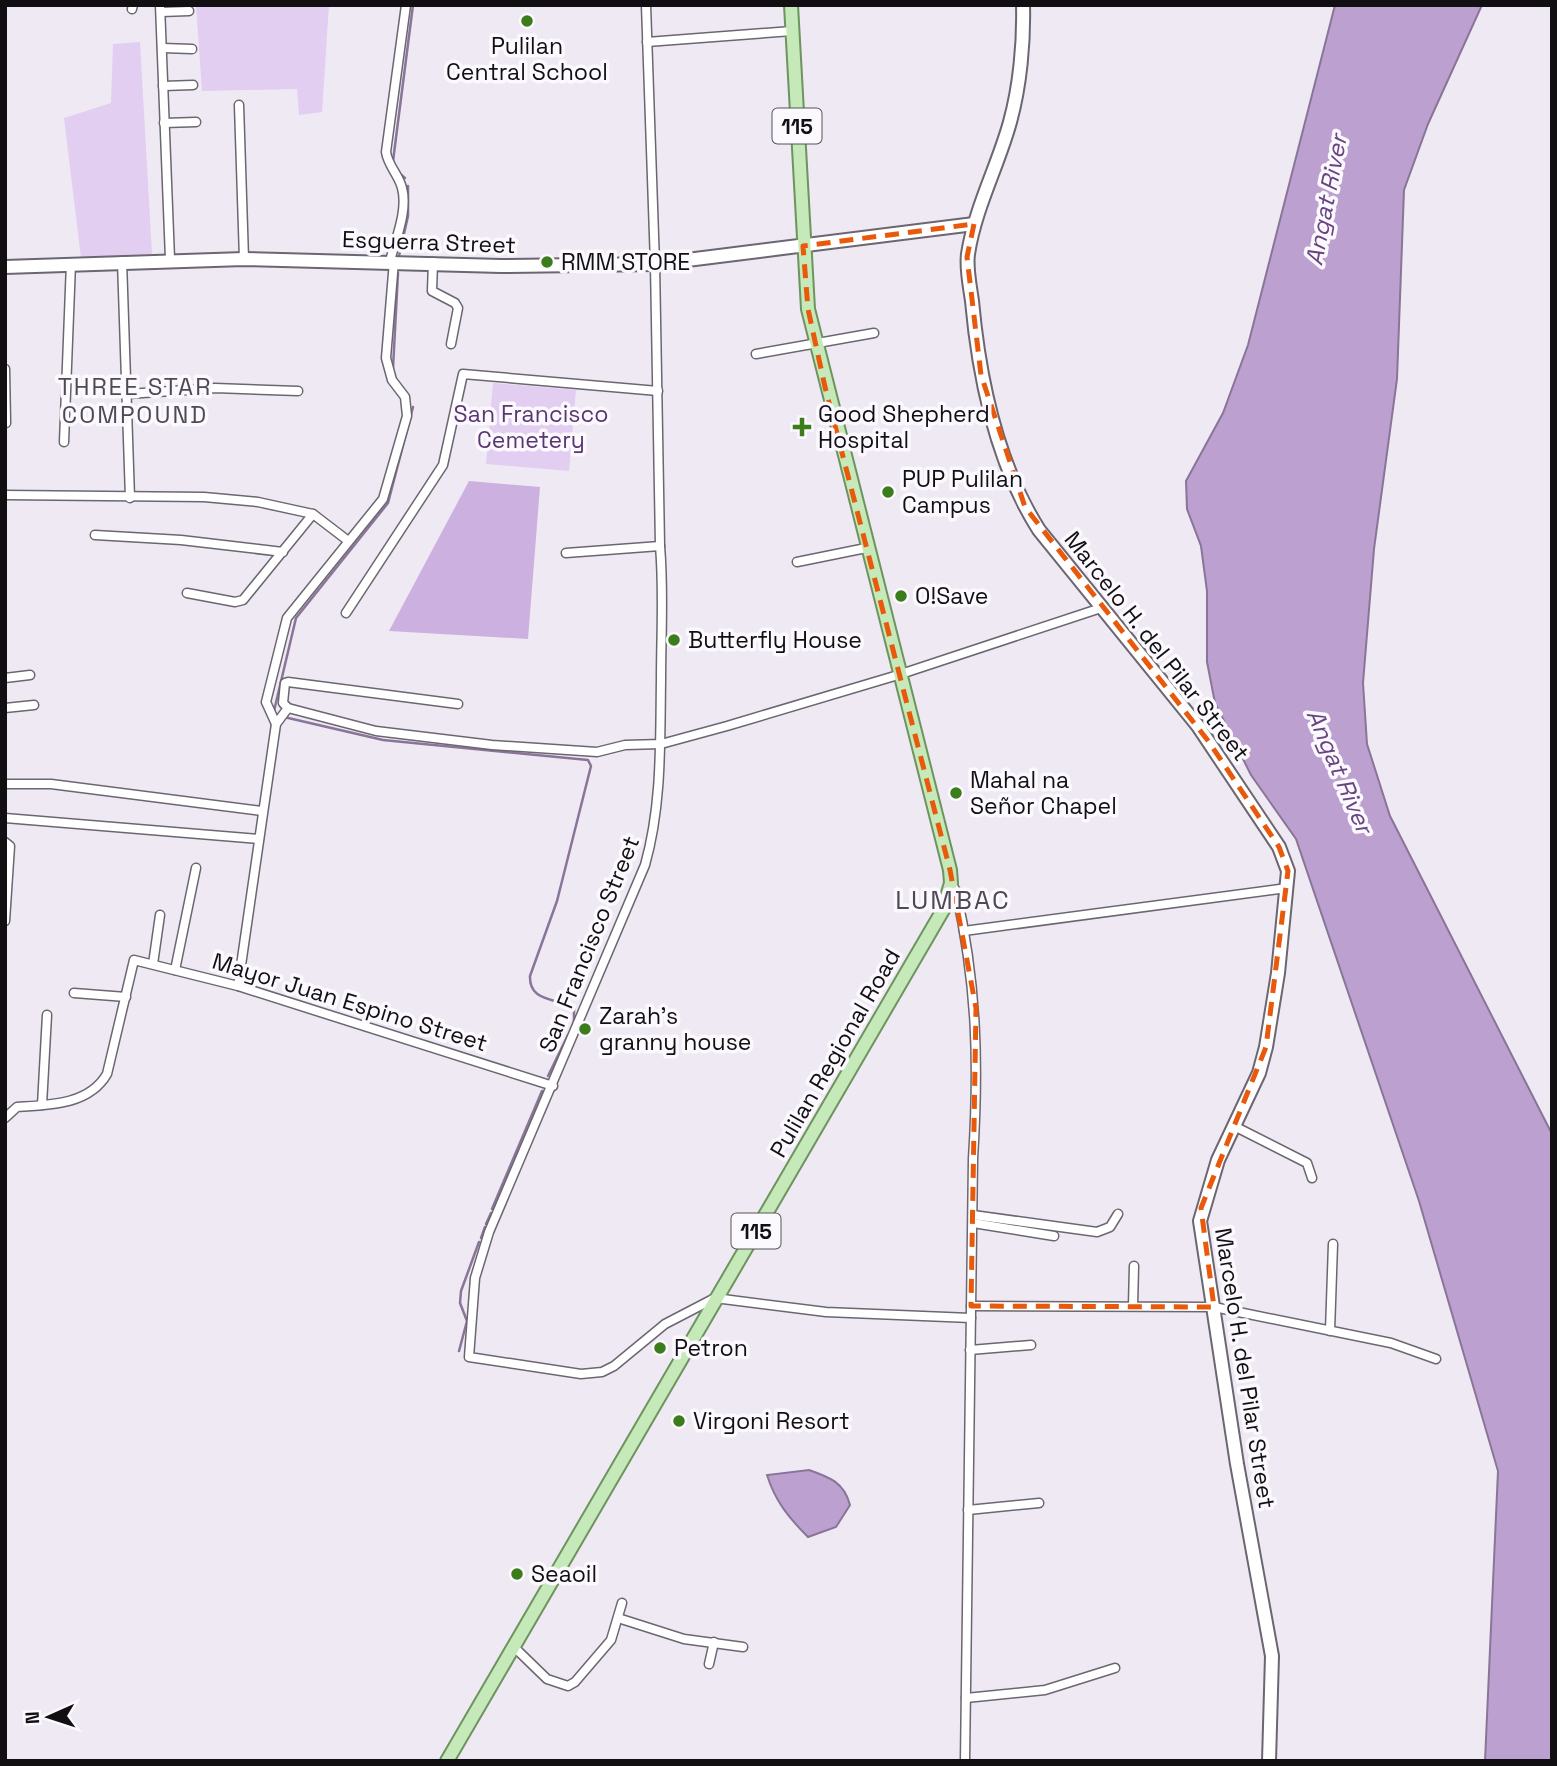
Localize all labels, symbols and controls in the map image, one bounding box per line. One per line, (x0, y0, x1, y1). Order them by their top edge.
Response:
marker: Pulilan Central School (519, 13, 535, 29)
place label: Pulilan Central School (446, 31, 608, 87)
road number: 115 (772, 108, 822, 144)
water label: Angat River (1298, 129, 1354, 268)
street label: Esguerra Street (342, 224, 516, 260)
place label: RMM STORE (561, 247, 690, 277)
marker: RMM STORE (539, 254, 555, 270)
district label: THREE STAR COMPOUND (58, 371, 212, 430)
park label: San Francisco Cemetery (454, 399, 608, 455)
place label: Good Shepherd Hospital (818, 399, 990, 455)
marker: Good Shepherd Hospital (792, 417, 812, 437)
place label: PUP Pulilan Campus (902, 464, 1023, 520)
marker: PUP Pulilan Campus (880, 484, 896, 500)
street label: Marcelo H. del Pilar Street (1058, 525, 1256, 767)
place label: O!Save (915, 581, 988, 611)
marker: O!Save (893, 588, 909, 604)
place label: Butterfly House (688, 625, 862, 655)
marker: Butterfly House (666, 632, 682, 648)
water label: Angat River (1300, 704, 1381, 841)
place label: Mahal na Señor Chapel (970, 765, 1117, 821)
marker: Mahal na Señor Chapel (948, 785, 964, 801)
street label: San Francisco Street (532, 831, 646, 1057)
district label: LUMBAC (895, 883, 1011, 917)
street label: Pulilan Regional Road (763, 943, 907, 1163)
street label: Mayor Juan Espino Street (209, 946, 491, 1058)
place label: Zarah's granny house (599, 1001, 751, 1057)
marker: Zarah's granny house (577, 1021, 593, 1037)
road number: 115 (732, 1214, 780, 1248)
street label: Marcelo H. del Pilar Street (1208, 1226, 1282, 1510)
place label: Petron (674, 1333, 748, 1363)
marker: Petron (652, 1340, 668, 1356)
place label: Virgoni Resort (693, 1406, 849, 1436)
marker: Virgoni Resort (671, 1413, 687, 1429)
place label: Seaoil (531, 1559, 597, 1589)
marker: Seaoil (509, 1566, 525, 1582)
north arrow (14, 1682, 84, 1752)
text: N (20, 1711, 45, 1725)

